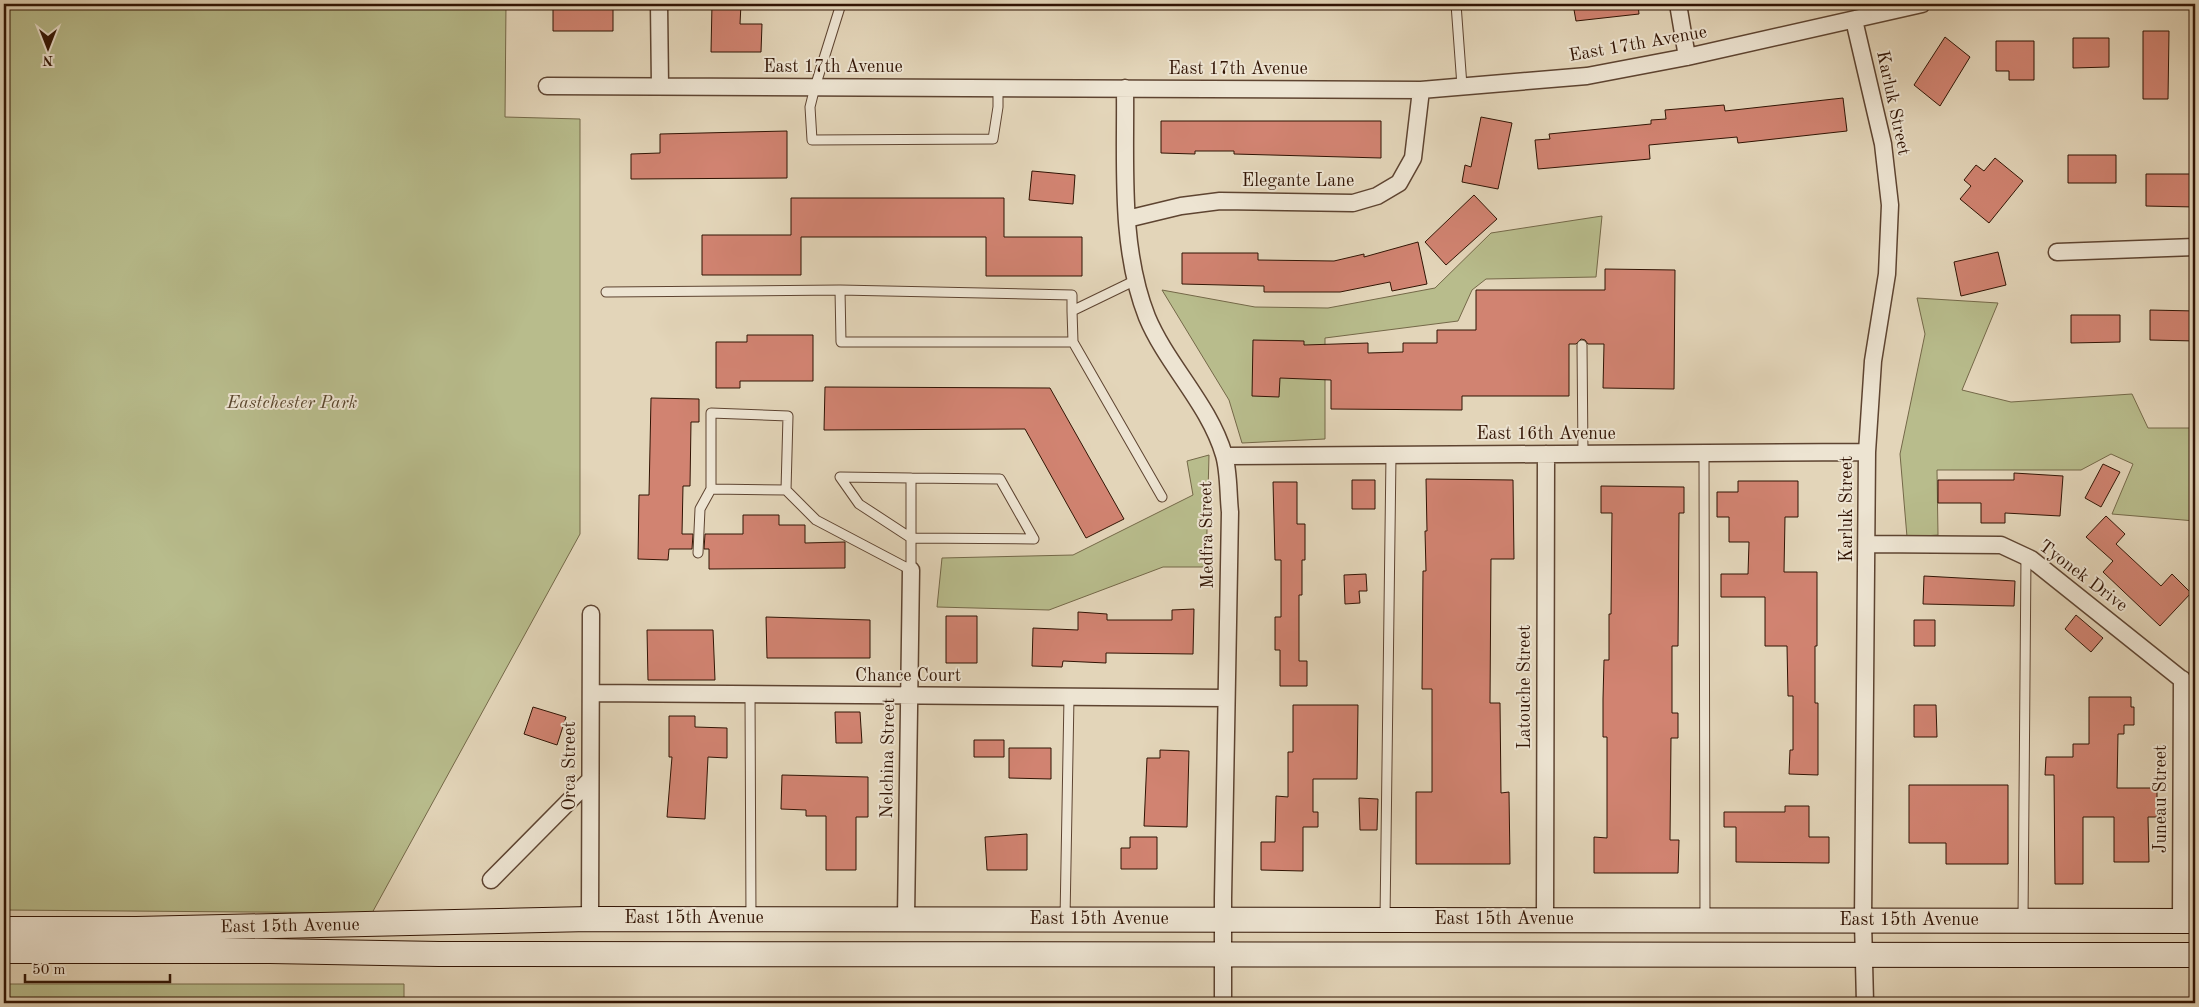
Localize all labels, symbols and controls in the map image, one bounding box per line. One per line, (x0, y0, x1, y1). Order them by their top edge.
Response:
north arrow (22, 22, 72, 72)
street label: East 17th Avenue (1568, 23, 1708, 65)
street label: Karluk Street (1873, 49, 1913, 157)
text: N (42, 53, 53, 67)
street label: East 17th Avenue (763, 58, 903, 76)
street label: East 17th Avenue (1168, 60, 1308, 78)
street label: Elegante Lane (1242, 172, 1354, 190)
park label: Eastchester Park (226, 394, 357, 412)
street label: East 16th Avenue (1476, 425, 1616, 443)
street label: Karluk Street (1838, 456, 1856, 562)
street label: Medfra Street (1197, 481, 1217, 589)
street label: Tyonek Drive (2035, 537, 2131, 615)
street label: Latouche Street (1516, 625, 1534, 749)
street label: Chance Court (855, 667, 961, 685)
street label: Nelchina Street (878, 697, 898, 819)
street label: Orca Street (561, 721, 579, 811)
street label: Juneau Street (2152, 745, 2170, 853)
street label: East 15th Avenue (624, 909, 764, 927)
street label: East 15th Avenue (1029, 910, 1169, 928)
street label: East 15th Avenue (1434, 910, 1574, 928)
street label: East 15th Avenue (1839, 911, 1979, 929)
street label: East 15th Avenue (220, 916, 360, 936)
scale bar (25, 952, 170, 984)
text: 50 m (32, 963, 66, 978)

